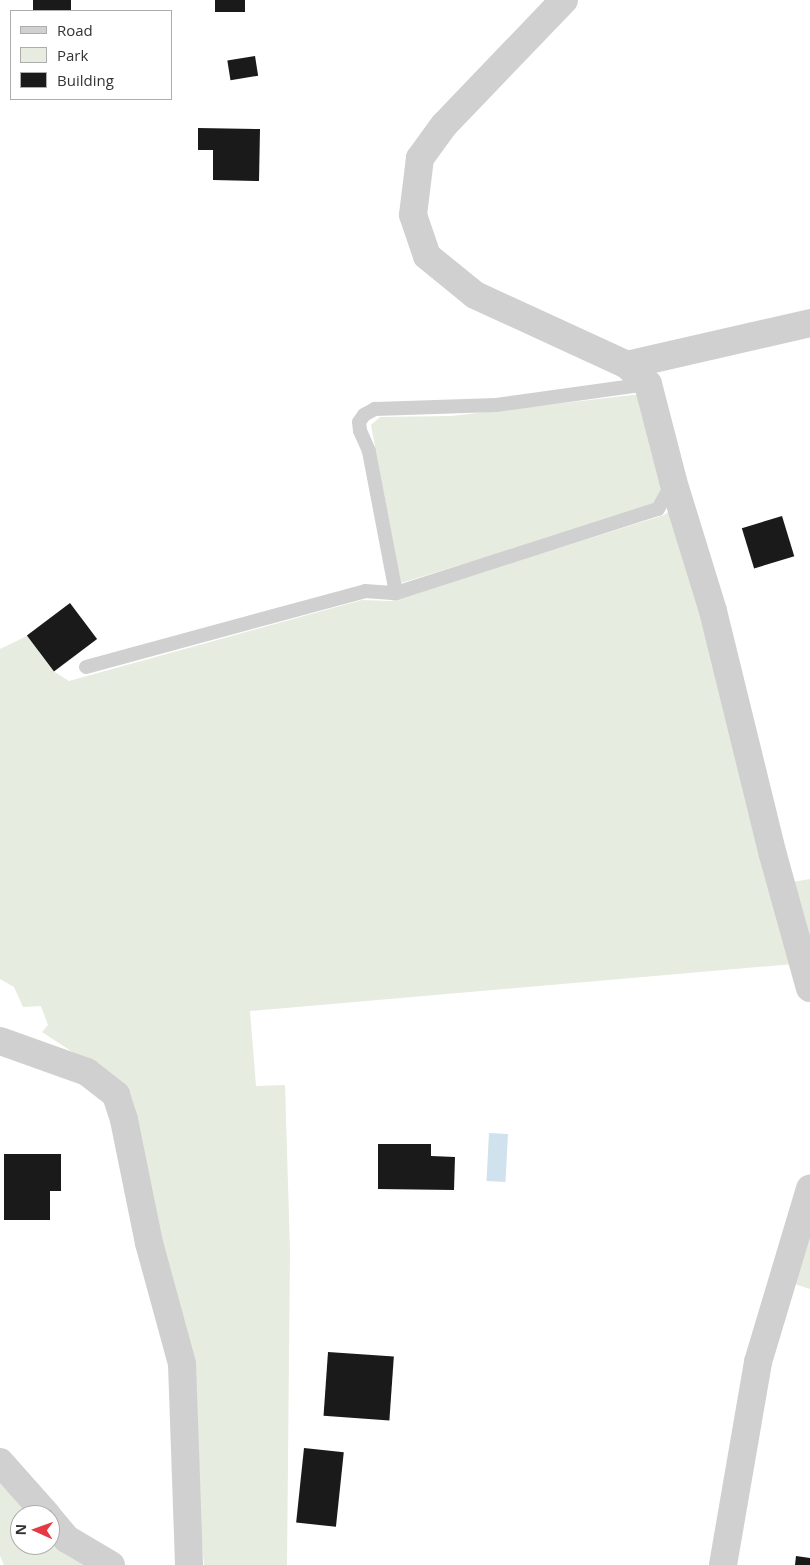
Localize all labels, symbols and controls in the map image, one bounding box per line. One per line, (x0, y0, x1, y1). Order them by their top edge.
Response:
legend (10, 10, 172, 100)
text: Road (57, 20, 93, 40)
text: Park (57, 45, 88, 65)
text: Building (57, 70, 114, 90)
north arrow (10, 1505, 60, 1555)
text: N (11, 1523, 30, 1536)

